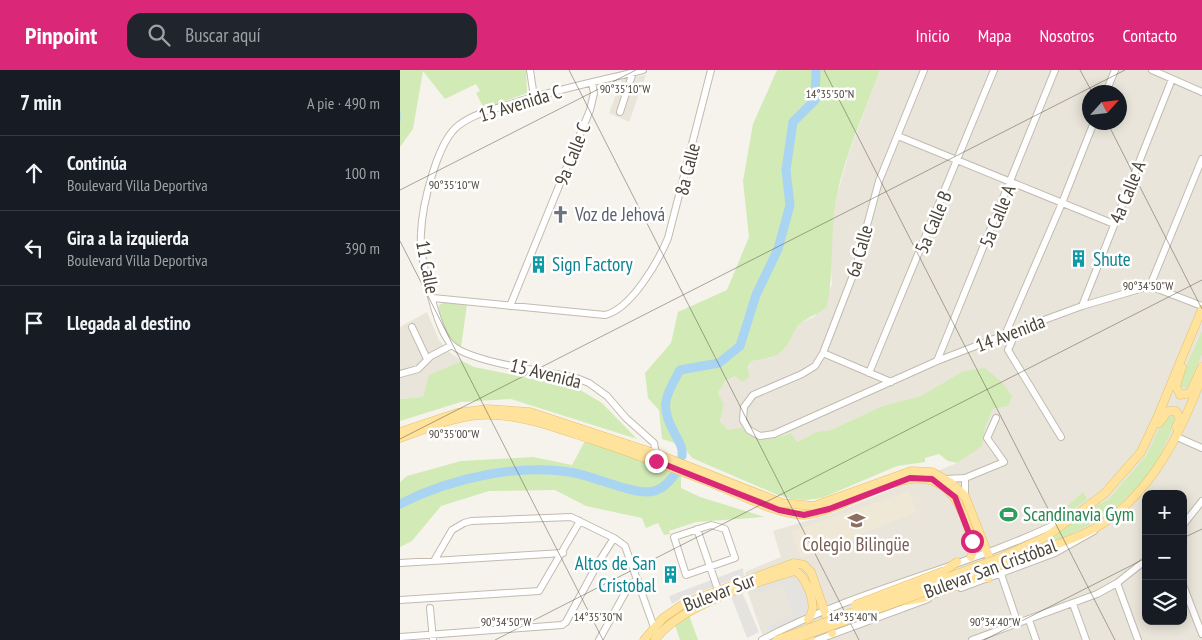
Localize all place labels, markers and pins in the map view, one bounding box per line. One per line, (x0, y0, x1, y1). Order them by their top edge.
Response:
place label: Voz de Jehová (574, 202, 665, 226)
church icon: Voz de Jehová (551, 204, 571, 224)
place label: Shute (1093, 247, 1131, 271)
building icon: Shute (1069, 249, 1089, 269)
place label: Sign Factory (552, 252, 634, 276)
building icon: Sign Factory (528, 254, 548, 274)
place label: Scandinavia Gym (1023, 502, 1134, 526)
sports icon: Scandinavia Gym (999, 504, 1019, 524)
school or university icon: Colegio Bilingüe (846, 511, 866, 531)
place label: Colegio Bilingüe (802, 532, 910, 556)
place label: Altos de San Cristobal (575, 551, 657, 597)
building icon: Altos de San Cristobal (660, 564, 680, 584)

